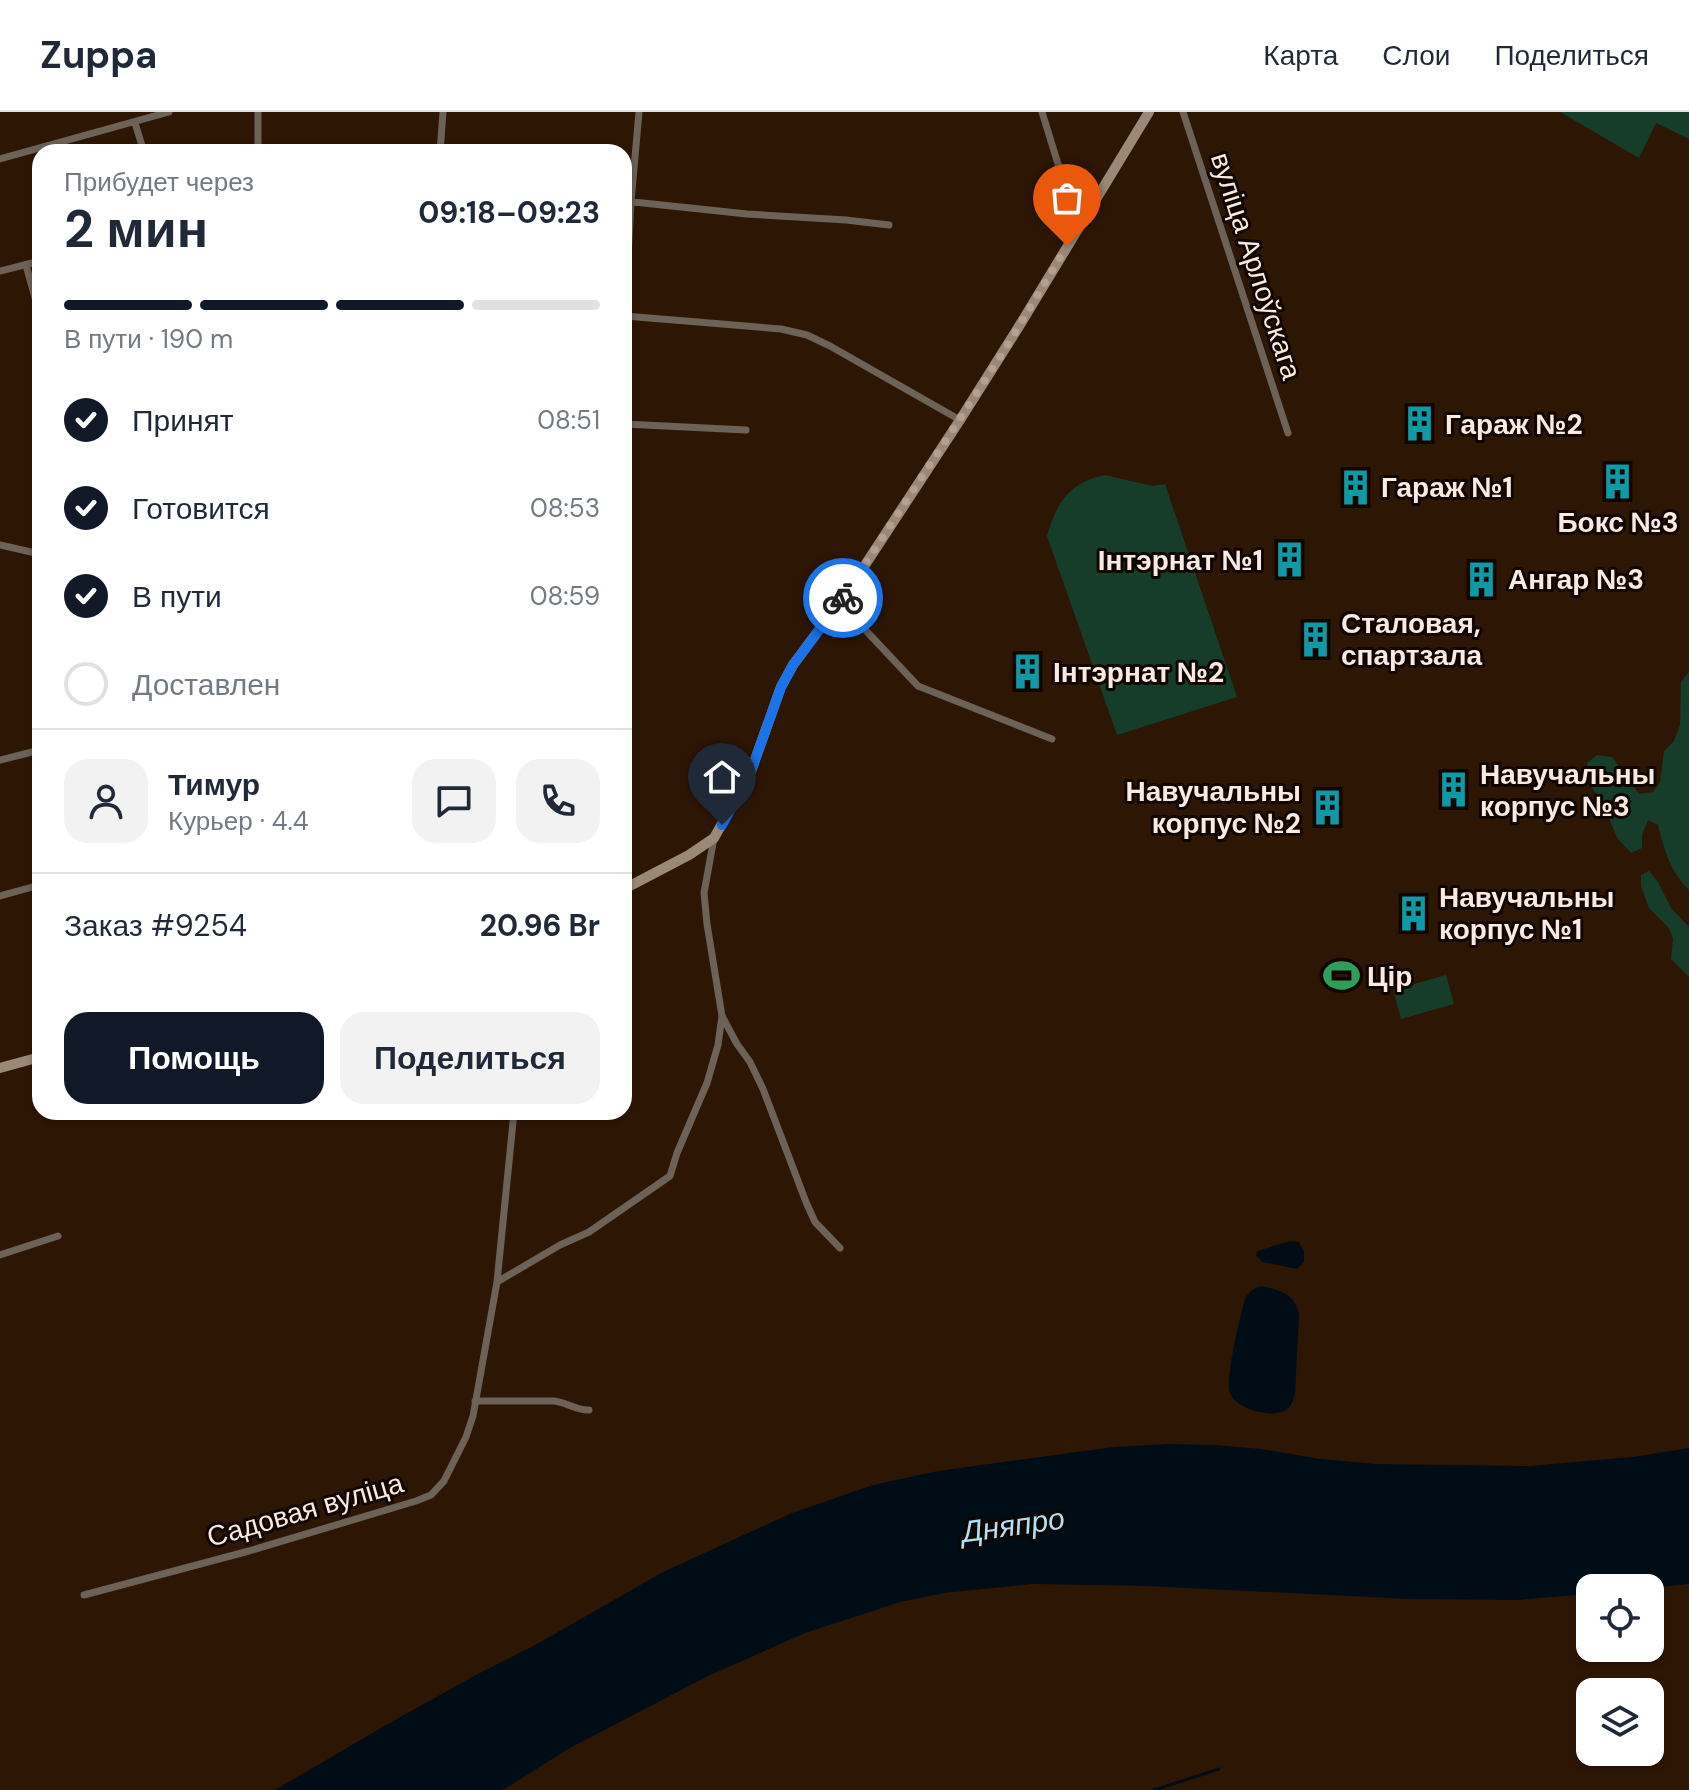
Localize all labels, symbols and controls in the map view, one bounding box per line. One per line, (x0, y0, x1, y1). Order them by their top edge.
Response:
text: Zuppa (40, 30, 157, 80)
text: Карта (1263, 37, 1338, 74)
text: Слои (1382, 37, 1450, 74)
text: Поделиться (1494, 37, 1649, 74)
street label: вуліца Арлоўскага (1202, 148, 1310, 385)
pin (1033, 164, 1101, 246)
text: Прибудет через (64, 165, 254, 199)
icon: bag (1045, 176, 1089, 220)
text: 09:18–09:23 (418, 193, 600, 232)
text: 2 мин (64, 195, 208, 263)
text: В пути · 190 m (64, 322, 233, 356)
icon: check (64, 398, 108, 442)
text: Принят (132, 401, 234, 440)
text: 08:51 (537, 403, 600, 437)
building icon: Гараж №2 (1400, 405, 1438, 443)
place label: Гараж №2 (1445, 406, 1583, 443)
building icon: Бокс №3 (1599, 463, 1637, 501)
building icon: Гараж №1 (1336, 468, 1374, 506)
place label: Гараж №1 (1381, 469, 1513, 506)
icon: check (64, 486, 108, 530)
text: Готовится (132, 489, 270, 528)
text: 08:53 (530, 491, 600, 525)
place label: Бокс №3 (1557, 504, 1679, 541)
building icon: Інтэрнат №1 (1270, 541, 1308, 579)
place label: Інтэрнат №1 (1098, 542, 1263, 579)
courier (803, 558, 883, 638)
building icon: Ангар №3 (1463, 560, 1501, 598)
place label: Ангар №3 (1508, 561, 1644, 598)
icon: check (64, 574, 108, 618)
icon: bike (821, 576, 865, 620)
text: В пути (132, 577, 222, 616)
text: 08:59 (530, 579, 600, 613)
place label: Сталовая, спартзала (1341, 605, 1482, 674)
building icon: Сталовая, спартзала (1296, 620, 1334, 658)
building icon: Інтэрнат №2 (1008, 653, 1046, 691)
place label: Інтэрнат №2 (1053, 654, 1224, 691)
text: Доставлен (132, 665, 280, 704)
pin (688, 743, 756, 825)
icon: home (700, 755, 744, 799)
place label: Навучальны корпус №3 (1480, 756, 1656, 825)
button: person (64, 759, 148, 843)
button: chat (412, 759, 496, 843)
button: phone (516, 759, 600, 843)
text: Тимур (168, 765, 260, 804)
building icon: Навучальны корпус №3 (1435, 771, 1473, 809)
place label: Навучальны корпус №2 (1125, 773, 1301, 842)
building icon: Навучальны корпус №2 (1308, 788, 1346, 826)
text: Курьер · 4.4 (168, 804, 308, 838)
place label: Навучальны корпус №1 (1439, 879, 1615, 948)
building icon: Навучальны корпус №1 (1394, 894, 1432, 932)
text: Заказ #9254 (64, 906, 247, 945)
text: 20.96 Br (480, 906, 600, 945)
sports icon: Цір (1322, 957, 1360, 995)
place label: Цір (1367, 958, 1412, 995)
button: Помощь (64, 1012, 324, 1104)
button: Поделиться (340, 1012, 600, 1104)
street label: Садовая вуліца (203, 1464, 408, 1556)
water label: Дняпро (956, 1498, 1067, 1552)
map controls (1576, 1574, 1664, 1766)
button: locate (1576, 1574, 1664, 1662)
button: layers (1576, 1678, 1664, 1766)

